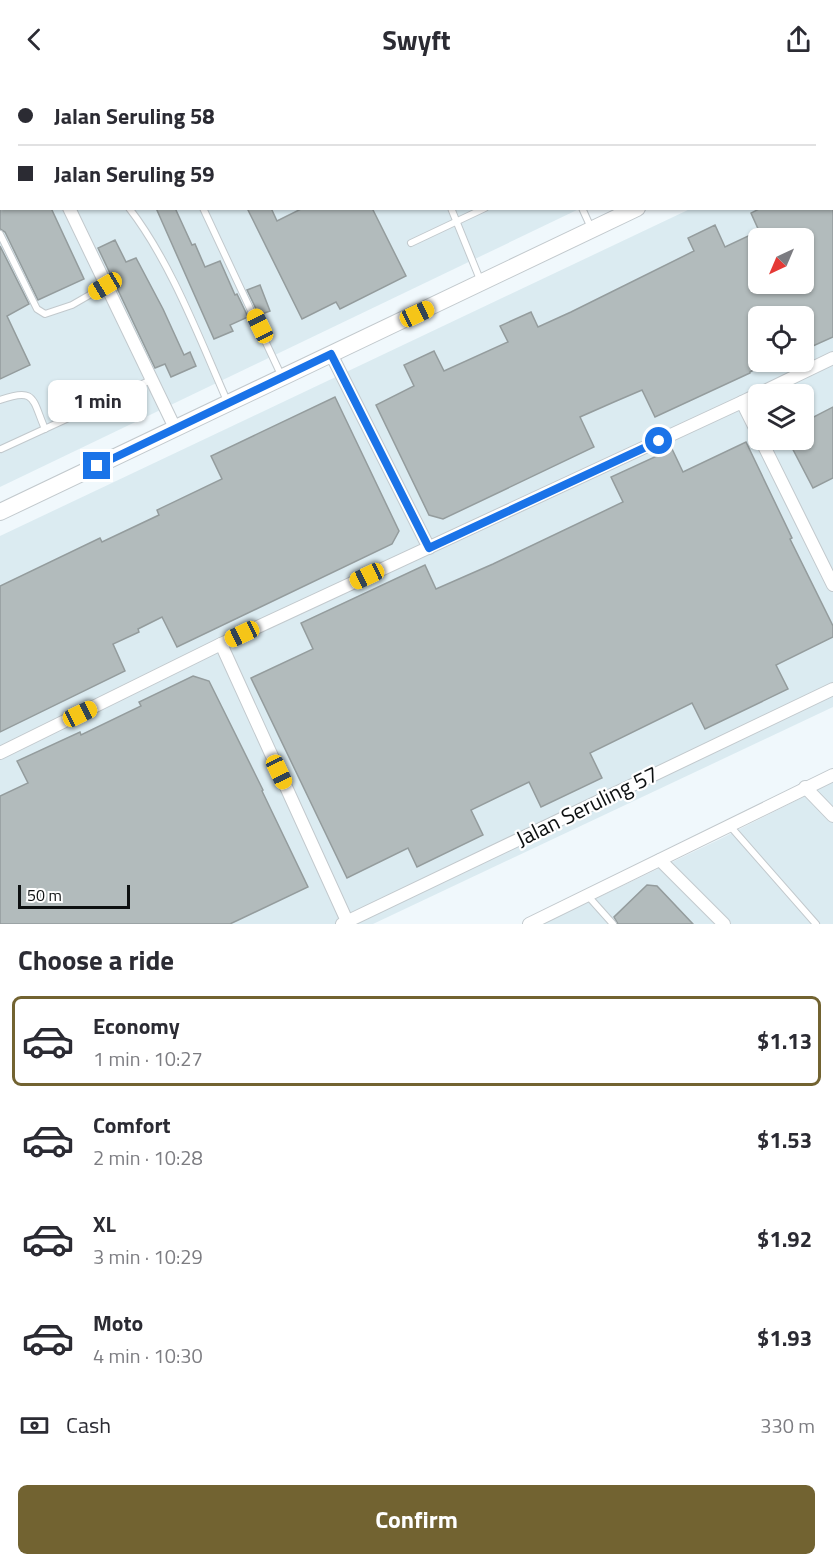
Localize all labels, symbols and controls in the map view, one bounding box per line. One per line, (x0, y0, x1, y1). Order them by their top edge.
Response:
text: Swyft (382, 19, 451, 60)
icon: back (18, 23, 51, 56)
icon: share (782, 23, 815, 56)
text: Jalan Seruling 58 (54, 99, 215, 133)
text: Jalan Seruling 59 (54, 157, 215, 191)
north arrow (748, 228, 814, 294)
map controls (748, 228, 814, 450)
car (85, 269, 125, 303)
car (397, 298, 437, 330)
car (244, 306, 276, 346)
button: locate (748, 306, 814, 372)
callout: 1 min (48, 379, 146, 421)
button: layers (748, 384, 814, 450)
text: 1 min (73, 385, 122, 416)
route start (645, 427, 672, 454)
route end (83, 452, 110, 479)
car (347, 560, 387, 592)
car (222, 618, 262, 650)
car (60, 698, 100, 730)
car (263, 752, 295, 792)
street label: Jalan Seruling 57 (510, 757, 664, 855)
scale bar (18, 882, 130, 910)
text: 50 m (27, 883, 62, 907)
text: Choose a ride (18, 939, 174, 980)
text: Economy (93, 1009, 180, 1043)
icon: car (21, 1014, 75, 1068)
text: $1.13 (757, 1024, 812, 1058)
text: 1 min · 10:27 (93, 1043, 203, 1074)
text: Comfort (93, 1108, 171, 1142)
icon: car (21, 1113, 75, 1167)
text: $1.53 (757, 1123, 812, 1157)
text: 2 min · 10:28 (93, 1142, 203, 1173)
text: XL (93, 1207, 116, 1241)
icon: car (21, 1212, 75, 1266)
text: $1.92 (757, 1222, 812, 1256)
text: 3 min · 10:29 (93, 1241, 203, 1272)
text: Moto (93, 1306, 143, 1340)
icon: car (21, 1311, 75, 1365)
text: $1.93 (757, 1321, 812, 1355)
text: 4 min · 10:30 (93, 1340, 203, 1371)
text: Cash (66, 1408, 111, 1442)
icon: cash (18, 1409, 51, 1442)
text: 330 m (760, 1410, 815, 1441)
button: Confirm (18, 1485, 815, 1554)

